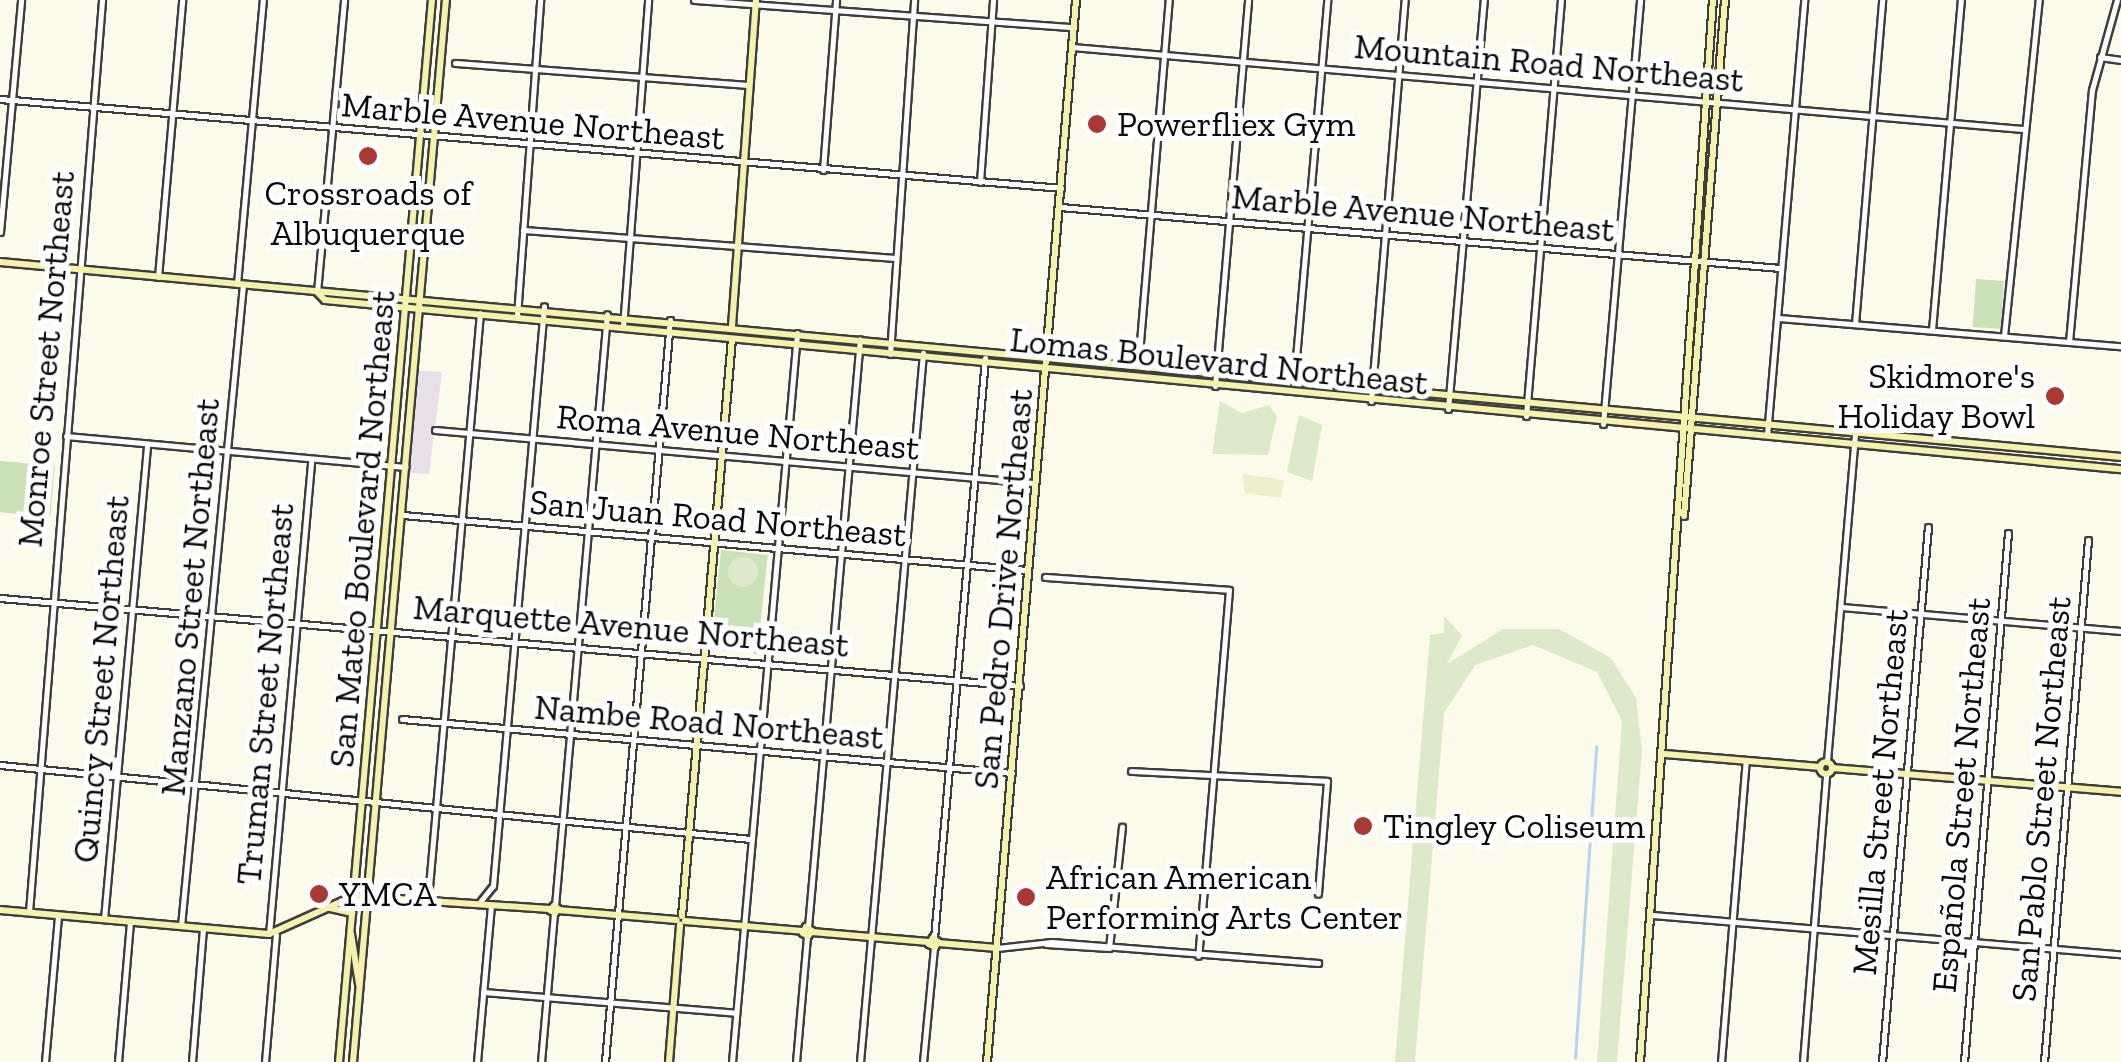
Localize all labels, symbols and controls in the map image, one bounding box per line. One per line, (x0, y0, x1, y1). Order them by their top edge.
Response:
street label: Mountain Road Northeast (1353, 25, 1745, 101)
street label: Marble Avenue Northeast (339, 83, 727, 159)
place label: Powerfliex Gym (1117, 103, 1356, 145)
marker: Powerfliex Gym (1086, 113, 1108, 135)
marker: Crossroads of Albuquerque (357, 145, 379, 167)
street label: Monroe Street Northeast (9, 169, 83, 549)
place label: Crossroads of Albuquerque (264, 172, 472, 254)
street label: Marble Avenue Northeast (1229, 175, 1617, 251)
street label: San Mateo Boulevard Northeast (320, 289, 404, 769)
street label: Lomas Boulevard Northeast (1008, 318, 1430, 404)
place label: Skidmore's Holiday Bowl (1837, 355, 2035, 437)
marker: Skidmore's Holiday Bowl (2044, 385, 2066, 407)
street label: San Pedro Drive Northeast (965, 387, 1041, 791)
street label: Roma Avenue Northeast (554, 395, 922, 469)
street label: Manzano Street Northeast (152, 397, 228, 797)
street label: San Juan Road Northeast (528, 481, 908, 555)
street label: Quincy Street Northeast (64, 493, 138, 865)
street label: Truman Street Northeast (227, 502, 303, 886)
street label: Marquette Avenue Northeast (411, 586, 851, 666)
street label: San Pablo Street Northeast (2002, 595, 2080, 1003)
street label: Española Street Northeast (1923, 596, 1999, 994)
street label: Mesilla Street Northeast (1843, 607, 1917, 977)
street label: Nambe Road Northeast (533, 686, 885, 758)
place label: Tingley Coliseum (1383, 805, 1646, 847)
marker: Tingley Coliseum (1352, 815, 1374, 837)
place label: African American Performing Arts Center (1046, 856, 1404, 938)
place label: YMCA (339, 873, 436, 915)
marker: YMCA (308, 883, 330, 905)
marker: African American Performing Arts Center (1015, 886, 1037, 908)

